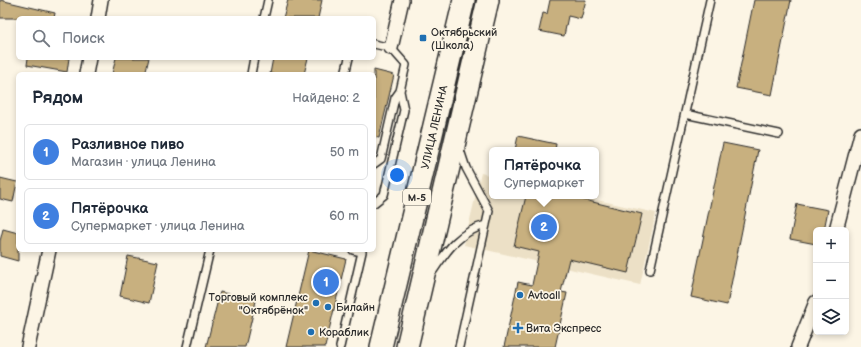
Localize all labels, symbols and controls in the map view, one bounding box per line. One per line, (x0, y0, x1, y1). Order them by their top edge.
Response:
search box (16, 16, 376, 60)
place label: Октябрьский (Школа) (431, 26, 497, 52)
icon: search (30, 27, 52, 49)
text: Поиск (62, 29, 105, 48)
marker: Октябрьский (Школа) (418, 33, 428, 43)
street label: УЛИЦА ЛЕНИНА (419, 84, 451, 170)
text: Рядом (32, 88, 83, 108)
text: Найдено: 2 (292, 90, 360, 106)
text: Разливное пиво (71, 135, 184, 154)
text: 1 (43, 144, 49, 160)
text: 50 m (330, 144, 359, 160)
popup (489, 147, 599, 199)
text: Магазин · улица Ленина (71, 154, 216, 170)
text: Пятёрочка (504, 156, 581, 175)
your location (387, 165, 407, 185)
text: Супермаркет (504, 175, 584, 191)
road number: М-5 (403, 189, 431, 205)
text: Пятёрочка (71, 199, 148, 218)
text: 2 (42, 208, 50, 224)
text: 60 m (329, 208, 359, 224)
pin: 2 (531, 212, 557, 242)
text: Супермаркет · улица Ленина (71, 218, 245, 234)
map controls (813, 227, 849, 335)
button: + (813, 227, 849, 263)
button: − (813, 263, 849, 299)
pin: 1 (313, 267, 339, 297)
place label: Avtoall (528, 289, 560, 302)
marker: Avtoall (515, 290, 525, 300)
place label: Торговый комплекс "Октябрёнок" (209, 291, 309, 317)
marker: Торговый комплекс "Октябрёнок" (311, 298, 321, 308)
button: layers (813, 299, 849, 335)
place label: Билайн (336, 301, 375, 314)
marker: Билайн (323, 302, 333, 312)
place label: Вита Экспресс (526, 322, 602, 335)
marker: Вита Экспресс (513, 323, 523, 333)
place label: Кораблик (319, 326, 369, 339)
marker: Кораблик (306, 327, 316, 337)

